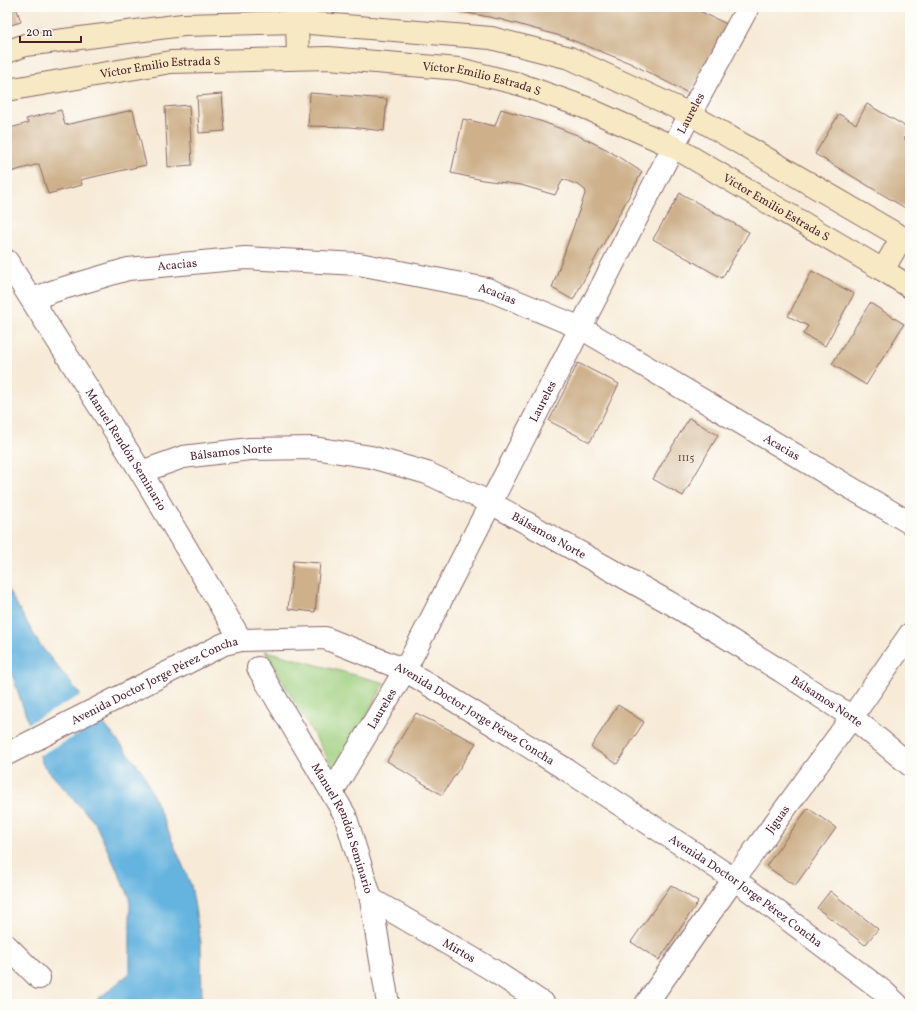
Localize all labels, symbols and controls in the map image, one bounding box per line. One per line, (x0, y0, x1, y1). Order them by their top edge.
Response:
scale bar (20, 18, 81, 44)
text: 20 m (26, 25, 53, 41)
street label: Víctor Emilio Estrada S (99, 54, 220, 83)
street label: Víctor Emilio Estrada S (422, 59, 543, 100)
street label: Laureles (674, 90, 709, 137)
street label: Víctor Emilio Estrada S (720, 170, 832, 246)
street label: Acacias (157, 256, 198, 275)
street label: Acacias (477, 280, 518, 309)
street label: Laureles (526, 378, 561, 425)
street label: Manuel Rendón Seminario (81, 386, 169, 514)
street label: Acacias (760, 431, 803, 465)
street label: Bálsamos Norte (189, 442, 273, 465)
house number: 1115 (678, 451, 694, 465)
street label: Bálsamos Norte (508, 509, 589, 563)
street label: Avenida Doctor Jorge Pérez Concha (69, 634, 240, 729)
street label: Avenida Doctor Jorge Pérez Concha (392, 660, 557, 769)
street label: Bálsamos Norte (788, 673, 866, 732)
street label: Laureles (364, 686, 401, 733)
street label: Manuel Rendón Seminario (307, 760, 376, 896)
street label: Jiguas (763, 802, 794, 837)
street label: Avenida Doctor Jorge Pérez Concha (665, 831, 825, 952)
street label: Mirtos (439, 935, 478, 967)

